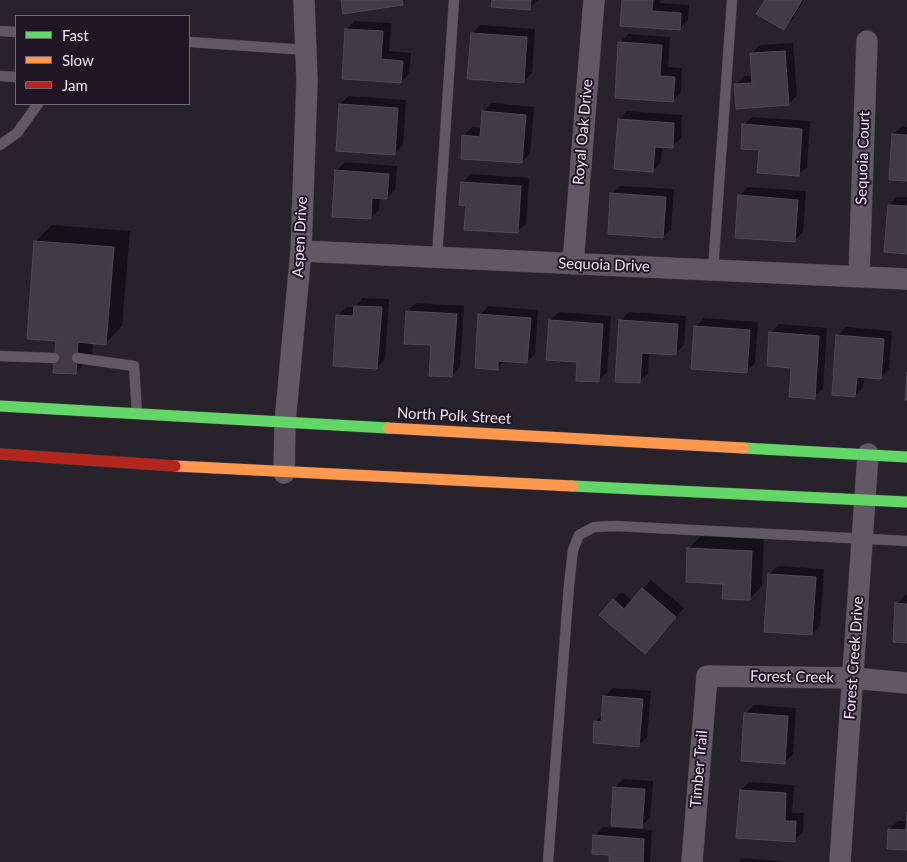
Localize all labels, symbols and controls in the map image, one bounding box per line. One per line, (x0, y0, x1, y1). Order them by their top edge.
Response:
legend (15, 15, 190, 105)
text: Fast (62, 26, 89, 44)
text: Slow (62, 51, 94, 69)
text: Jam (62, 76, 88, 94)
street label: Royal Oak Drive (569, 78, 597, 186)
street label: Sequoia Court (852, 111, 874, 205)
street label: Aspen Drive (289, 196, 311, 278)
street label: Sequoia Drive (558, 254, 650, 276)
street label: North Polk Street (396, 404, 512, 428)
street label: Forest Creek Drive (841, 596, 867, 720)
street label: Forest Creek (750, 667, 834, 687)
street label: Timber Trail (687, 730, 711, 808)

